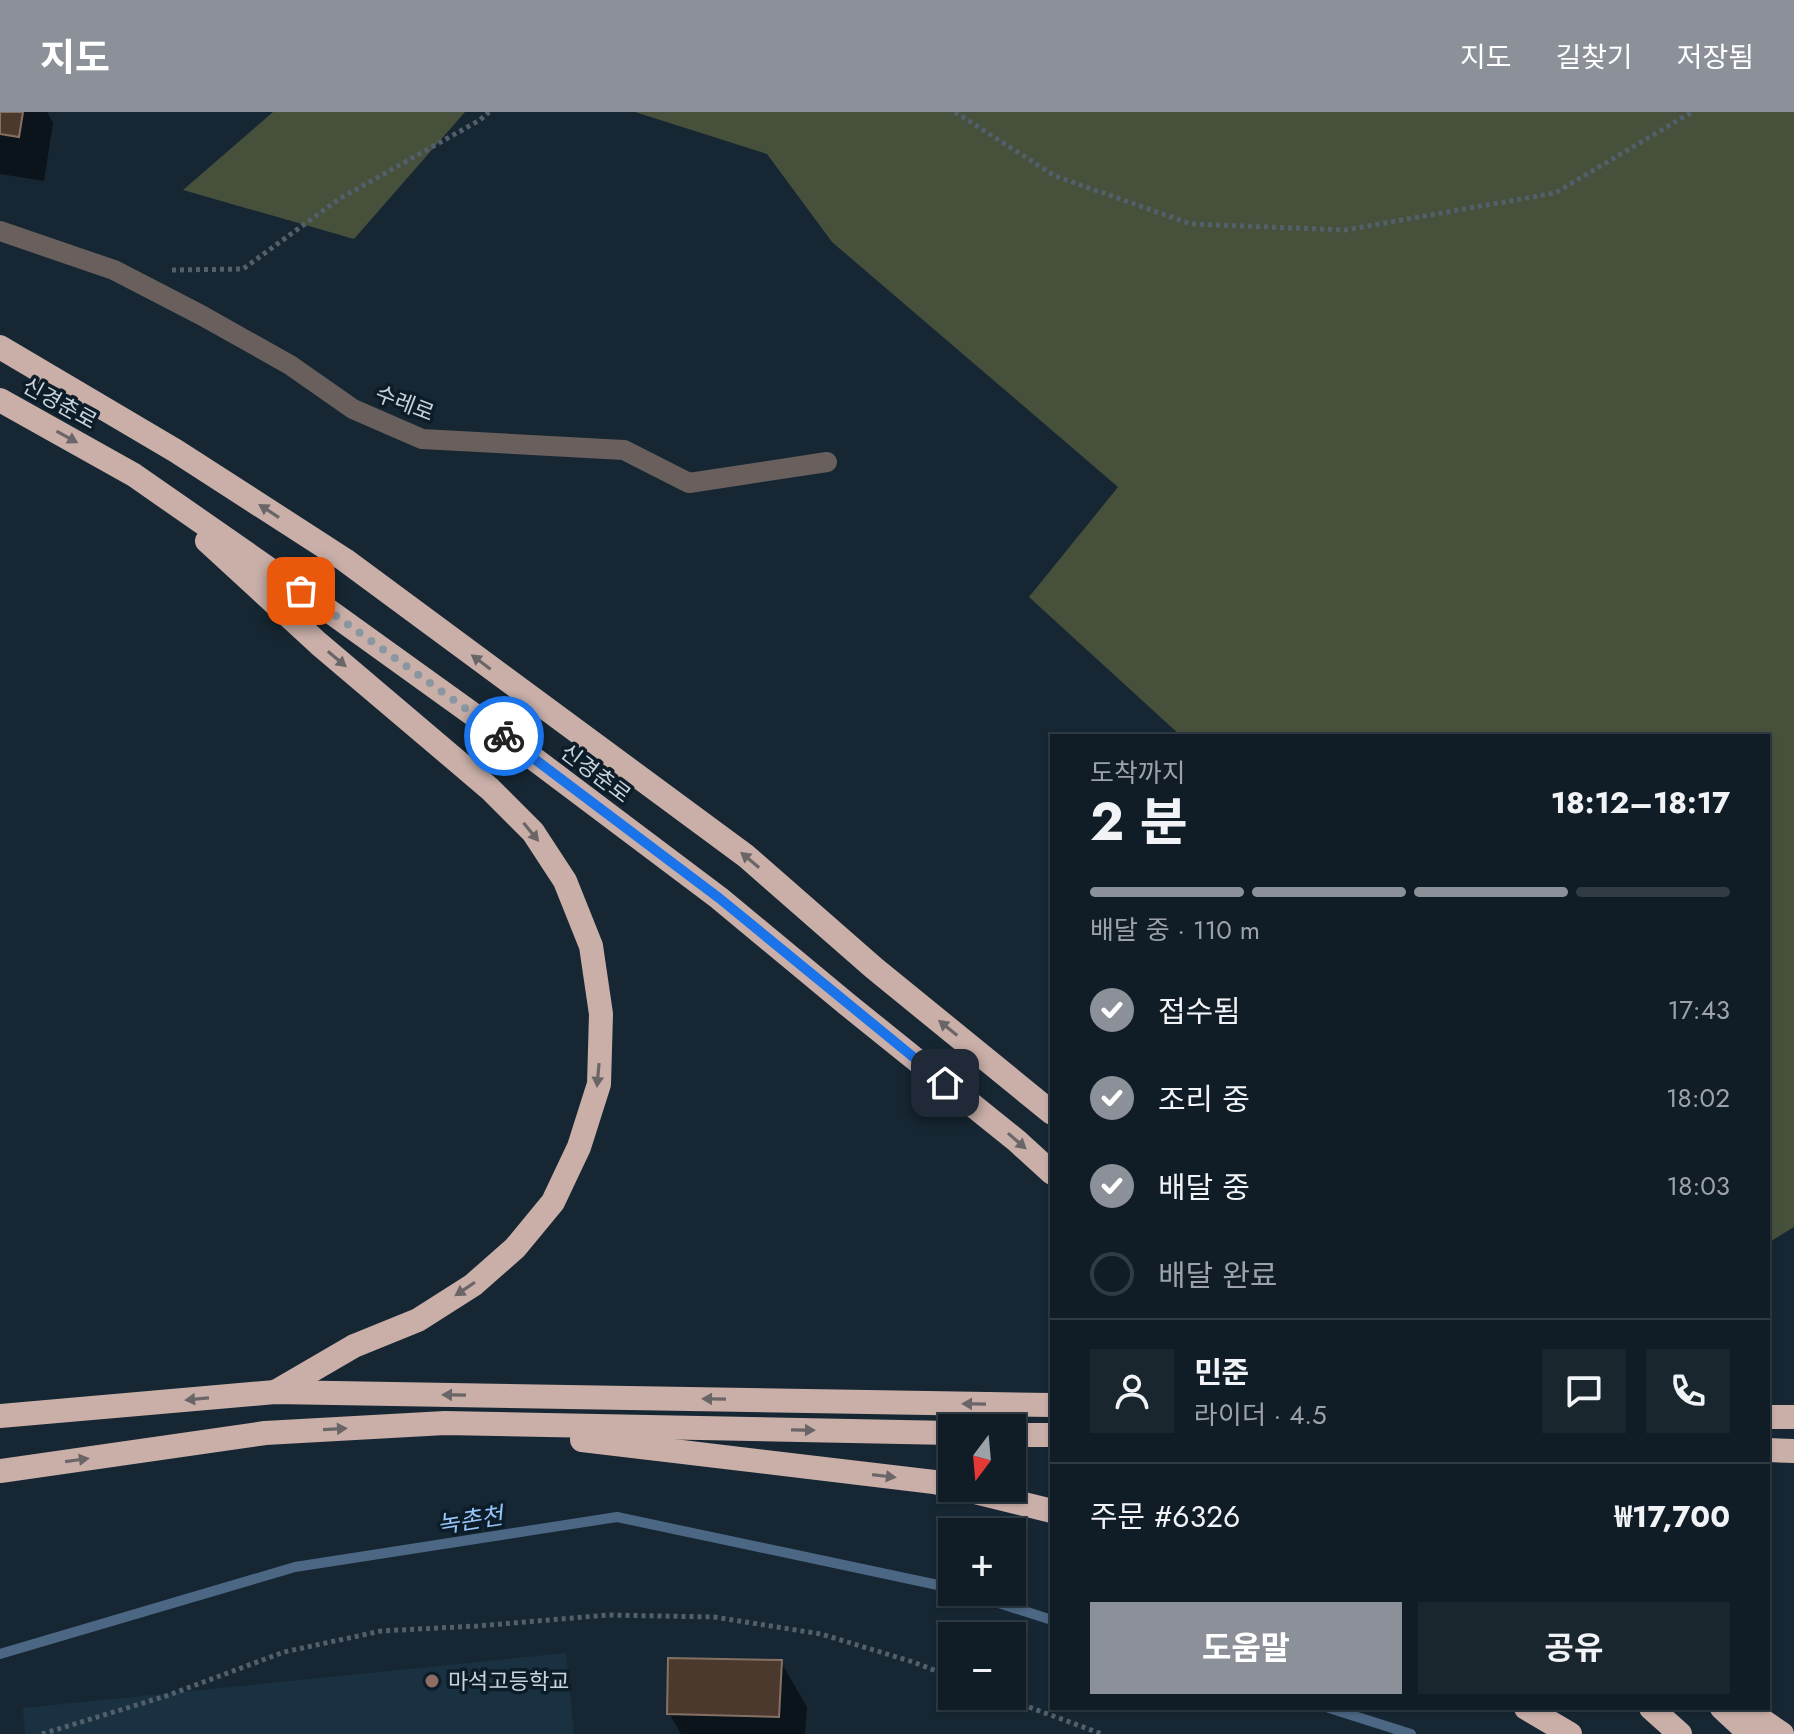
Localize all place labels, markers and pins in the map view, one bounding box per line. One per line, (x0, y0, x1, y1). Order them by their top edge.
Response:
pin (267, 557, 335, 625)
pin (911, 1049, 979, 1117)
place label: 마석고등학교 (448, 1665, 569, 1697)
marker: 마석고등학교 (423, 1672, 441, 1690)

